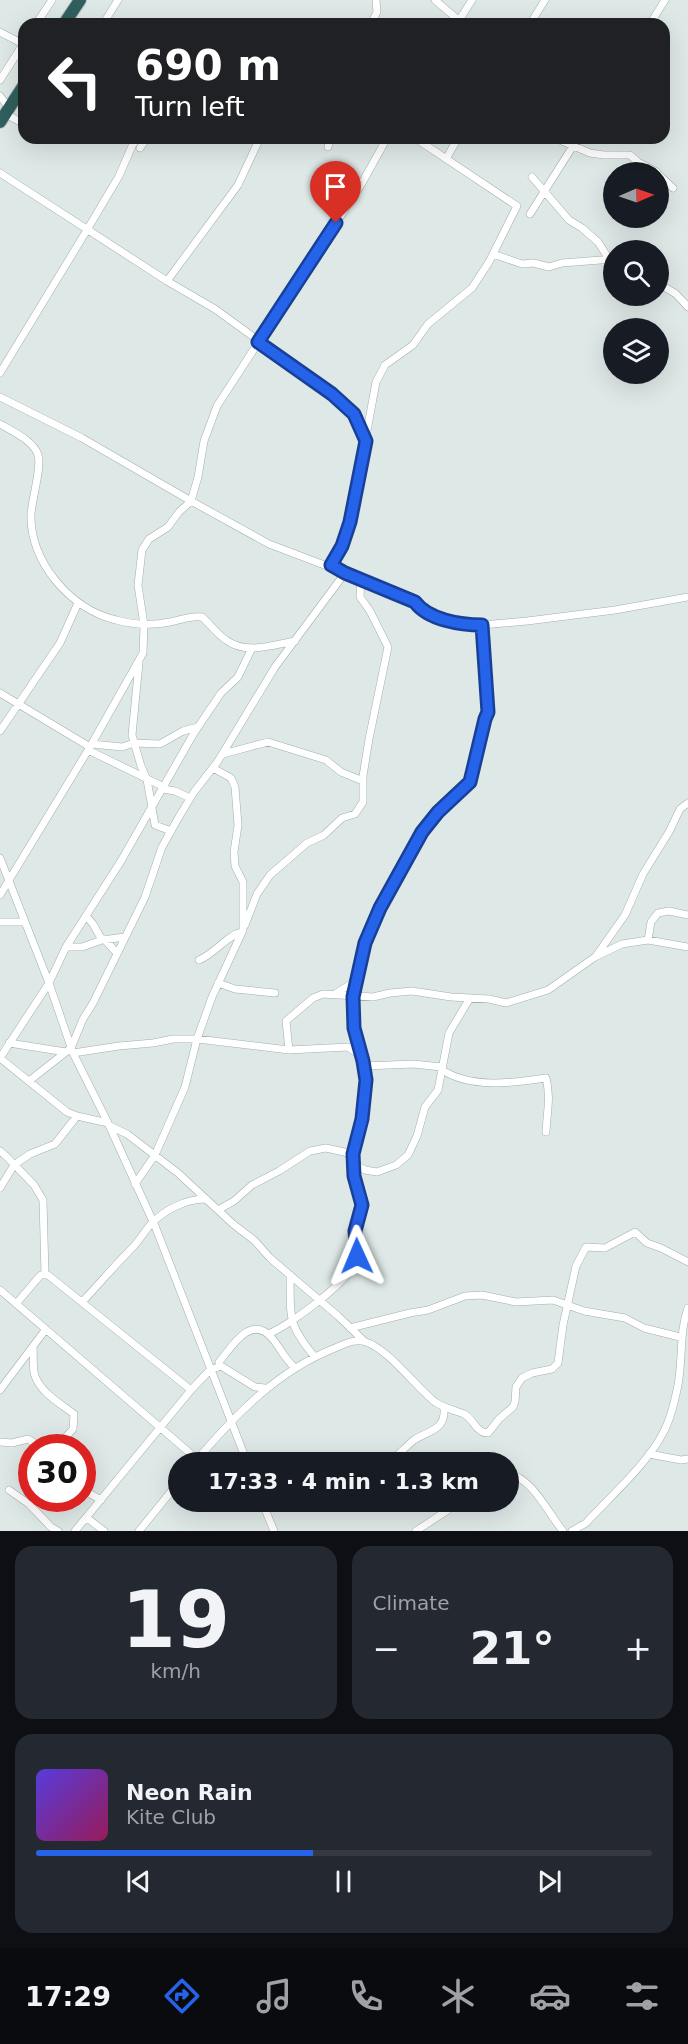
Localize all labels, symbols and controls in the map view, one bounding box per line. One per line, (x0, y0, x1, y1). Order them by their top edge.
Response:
text: 690 m (135, 41, 281, 90)
icon: left (36, 42, 114, 120)
text: Turn left (135, 91, 245, 122)
pin (310, 161, 361, 223)
north arrow (603, 162, 669, 228)
map controls (603, 162, 669, 384)
icon: arrive (319, 170, 352, 203)
button: search (603, 240, 669, 306)
button: layers (603, 318, 669, 384)
position arrow (325, 1224, 389, 1288)
speed limit sign: 30 (18, 1434, 96, 1512)
text: 17:33 · 4 min · 1.3 km (208, 1469, 479, 1494)
text: 19 (121, 1575, 230, 1665)
text: Climate (373, 1591, 449, 1615)
text: 21° (470, 1622, 555, 1675)
text: − (373, 1629, 400, 1668)
text: + (624, 1629, 652, 1668)
text: km/h (151, 1659, 201, 1683)
text: Neon Rain (126, 1780, 253, 1805)
text: Kite Club (126, 1805, 216, 1829)
icon: previous (122, 1865, 155, 1898)
icon: pause (327, 1865, 360, 1898)
icon: next (533, 1865, 566, 1898)
icon: directions (161, 1975, 203, 2017)
icon: music (253, 1975, 295, 2017)
icon: phone (345, 1975, 387, 2017)
icon: climate (437, 1975, 479, 2017)
icon: car (529, 1975, 571, 2017)
icon: filters (621, 1975, 663, 2017)
text: 17:29 (25, 1981, 111, 2012)

